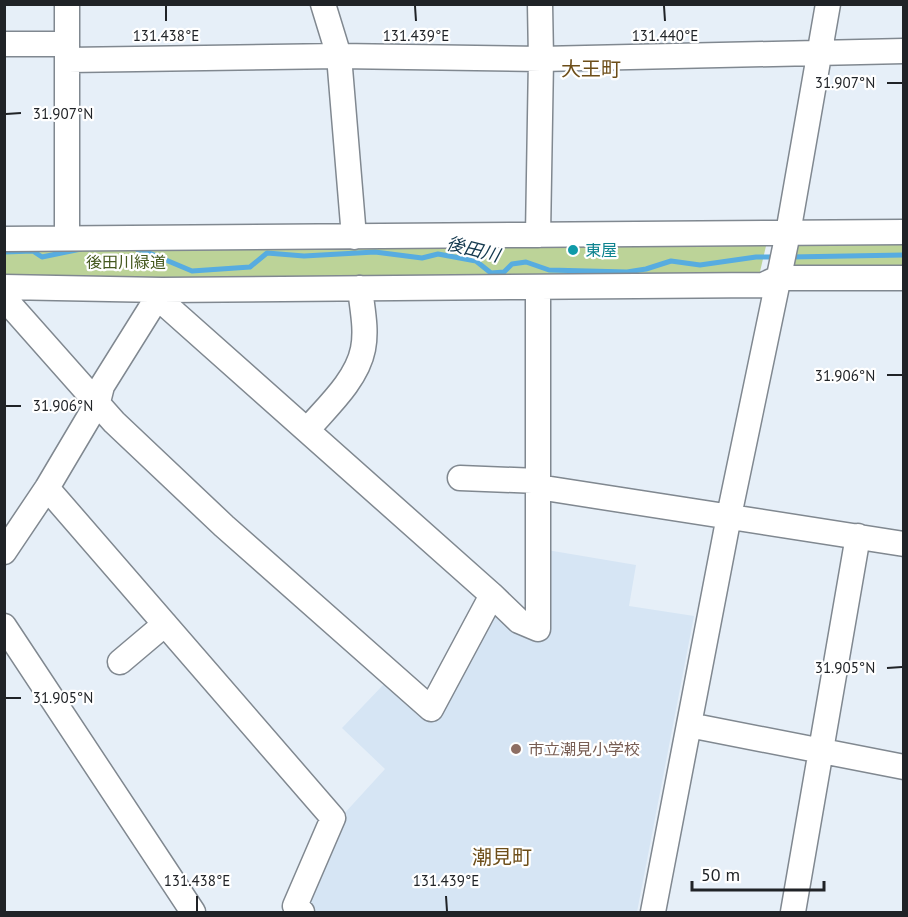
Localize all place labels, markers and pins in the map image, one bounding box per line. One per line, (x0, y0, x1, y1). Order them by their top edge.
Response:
place label: 東屋 (585, 240, 617, 260)
marker: 東屋 (566, 243, 580, 257)
place label: 市立潮見小学校 (528, 739, 640, 759)
marker: 市立潮見小学校 (509, 742, 523, 756)

